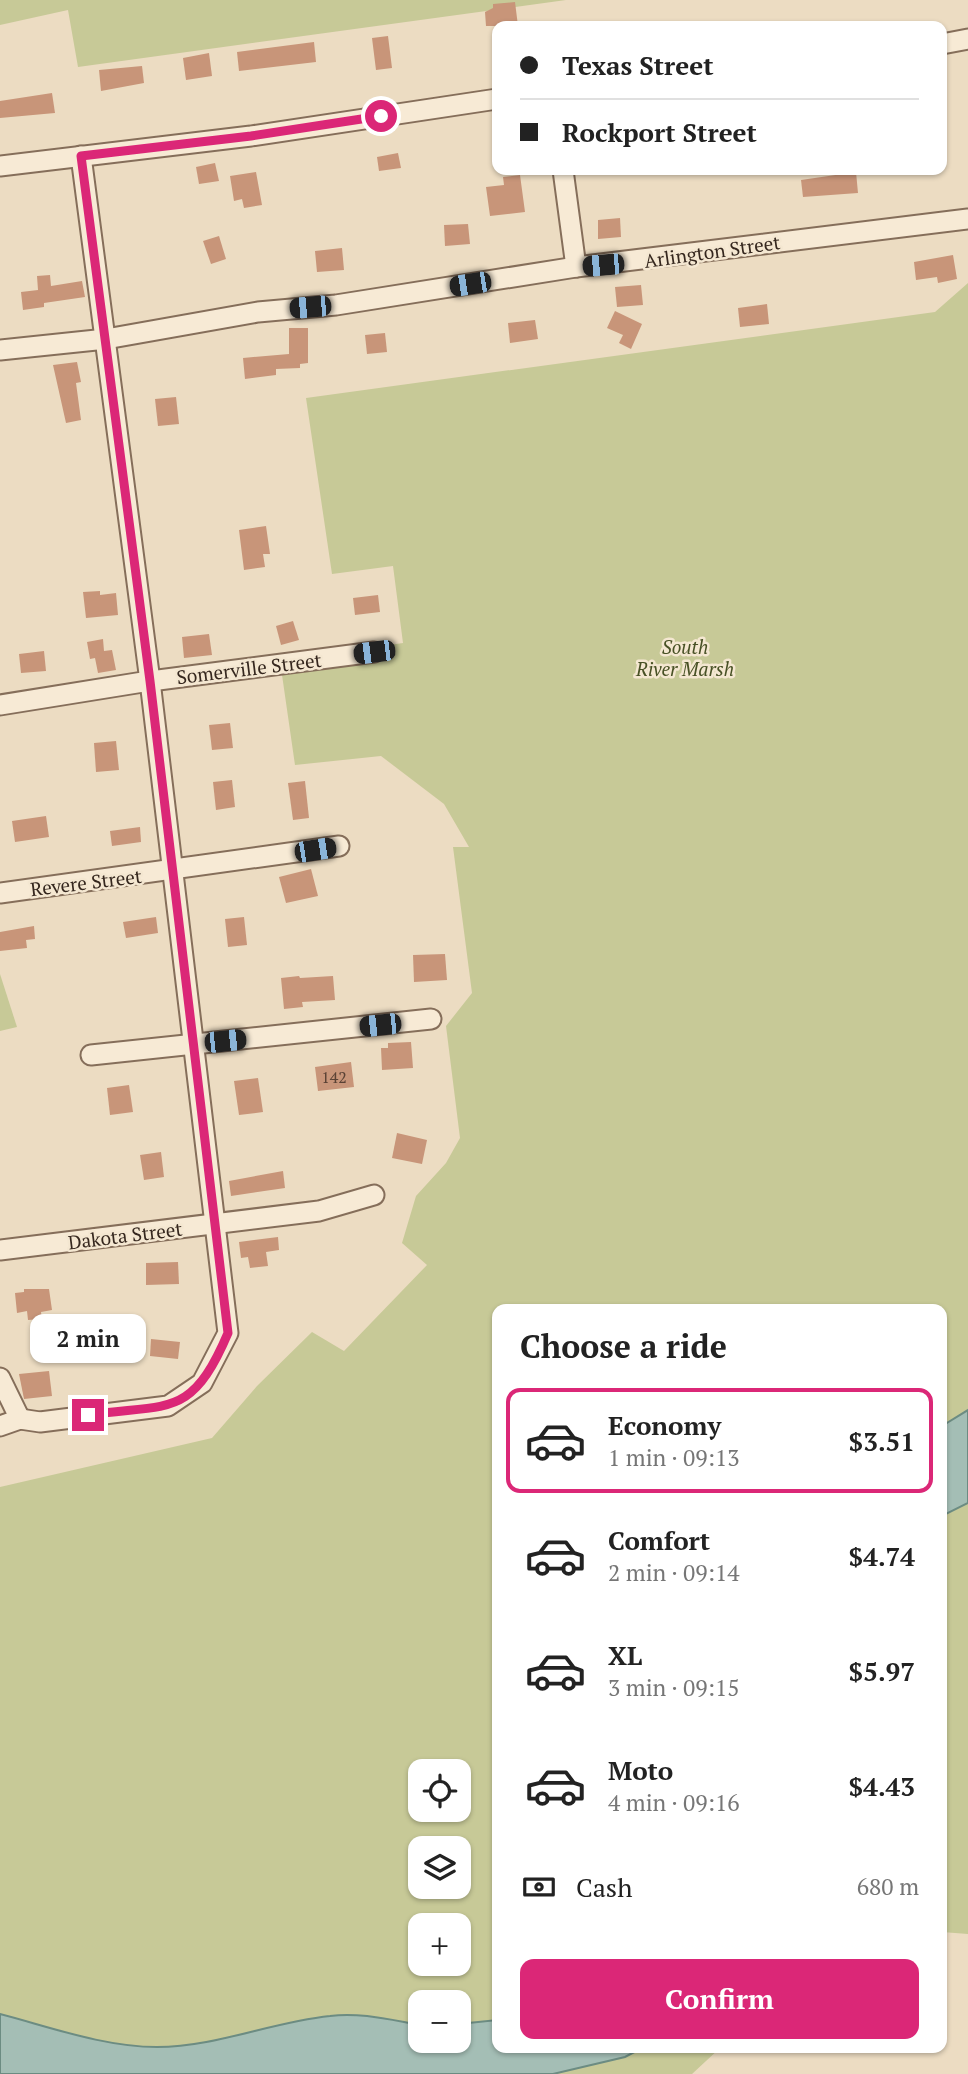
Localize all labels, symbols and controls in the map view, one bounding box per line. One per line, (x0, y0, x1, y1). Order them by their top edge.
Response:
text: Texas Street (562, 48, 714, 82)
route start (365, 100, 397, 132)
text: Rockport Street (562, 115, 757, 149)
street label: Arlington Street (642, 229, 782, 273)
car (582, 253, 625, 277)
car (448, 270, 493, 298)
car (289, 295, 332, 319)
park label: South River Marsh (635, 634, 734, 681)
car (352, 639, 397, 665)
street label: Somerville Street (175, 647, 323, 689)
car (293, 836, 338, 864)
street label: Revere Street (29, 863, 143, 901)
car (359, 1012, 402, 1038)
car (204, 1028, 247, 1054)
house number: 142 (321, 1066, 347, 1088)
street label: Dakota Street (66, 1216, 184, 1254)
callout: 2 min (30, 1314, 146, 1362)
text: 2 min (57, 1323, 119, 1354)
text: Choose a ride (520, 1325, 727, 1367)
route end (72, 1399, 104, 1431)
text: Economy (608, 1408, 721, 1442)
icon: car (524, 1409, 587, 1472)
text: $3.51 (849, 1424, 915, 1458)
text: 1 min · 09:13 (608, 1442, 740, 1473)
text: Comfort (608, 1523, 710, 1557)
icon: car (524, 1524, 587, 1587)
text: $4.74 (849, 1539, 915, 1573)
text: 2 min · 09:14 (608, 1557, 740, 1588)
text: XL (608, 1638, 642, 1672)
icon: car (524, 1639, 587, 1702)
text: $5.97 (849, 1654, 915, 1688)
text: 3 min · 09:15 (608, 1672, 740, 1703)
text: Moto (608, 1753, 673, 1787)
icon: car (524, 1754, 587, 1817)
map controls (408, 1759, 471, 2053)
button: locate (408, 1759, 471, 1822)
text: $4.43 (849, 1769, 915, 1803)
text: 4 min · 09:16 (608, 1787, 740, 1818)
button: layers (408, 1836, 471, 1899)
icon: cash (520, 1868, 558, 1906)
text: Cash (576, 1870, 632, 1904)
text: 680 m (857, 1871, 919, 1902)
button: + (408, 1913, 471, 1976)
button: Confirm (520, 1959, 919, 2039)
button: − (408, 1990, 471, 2053)

